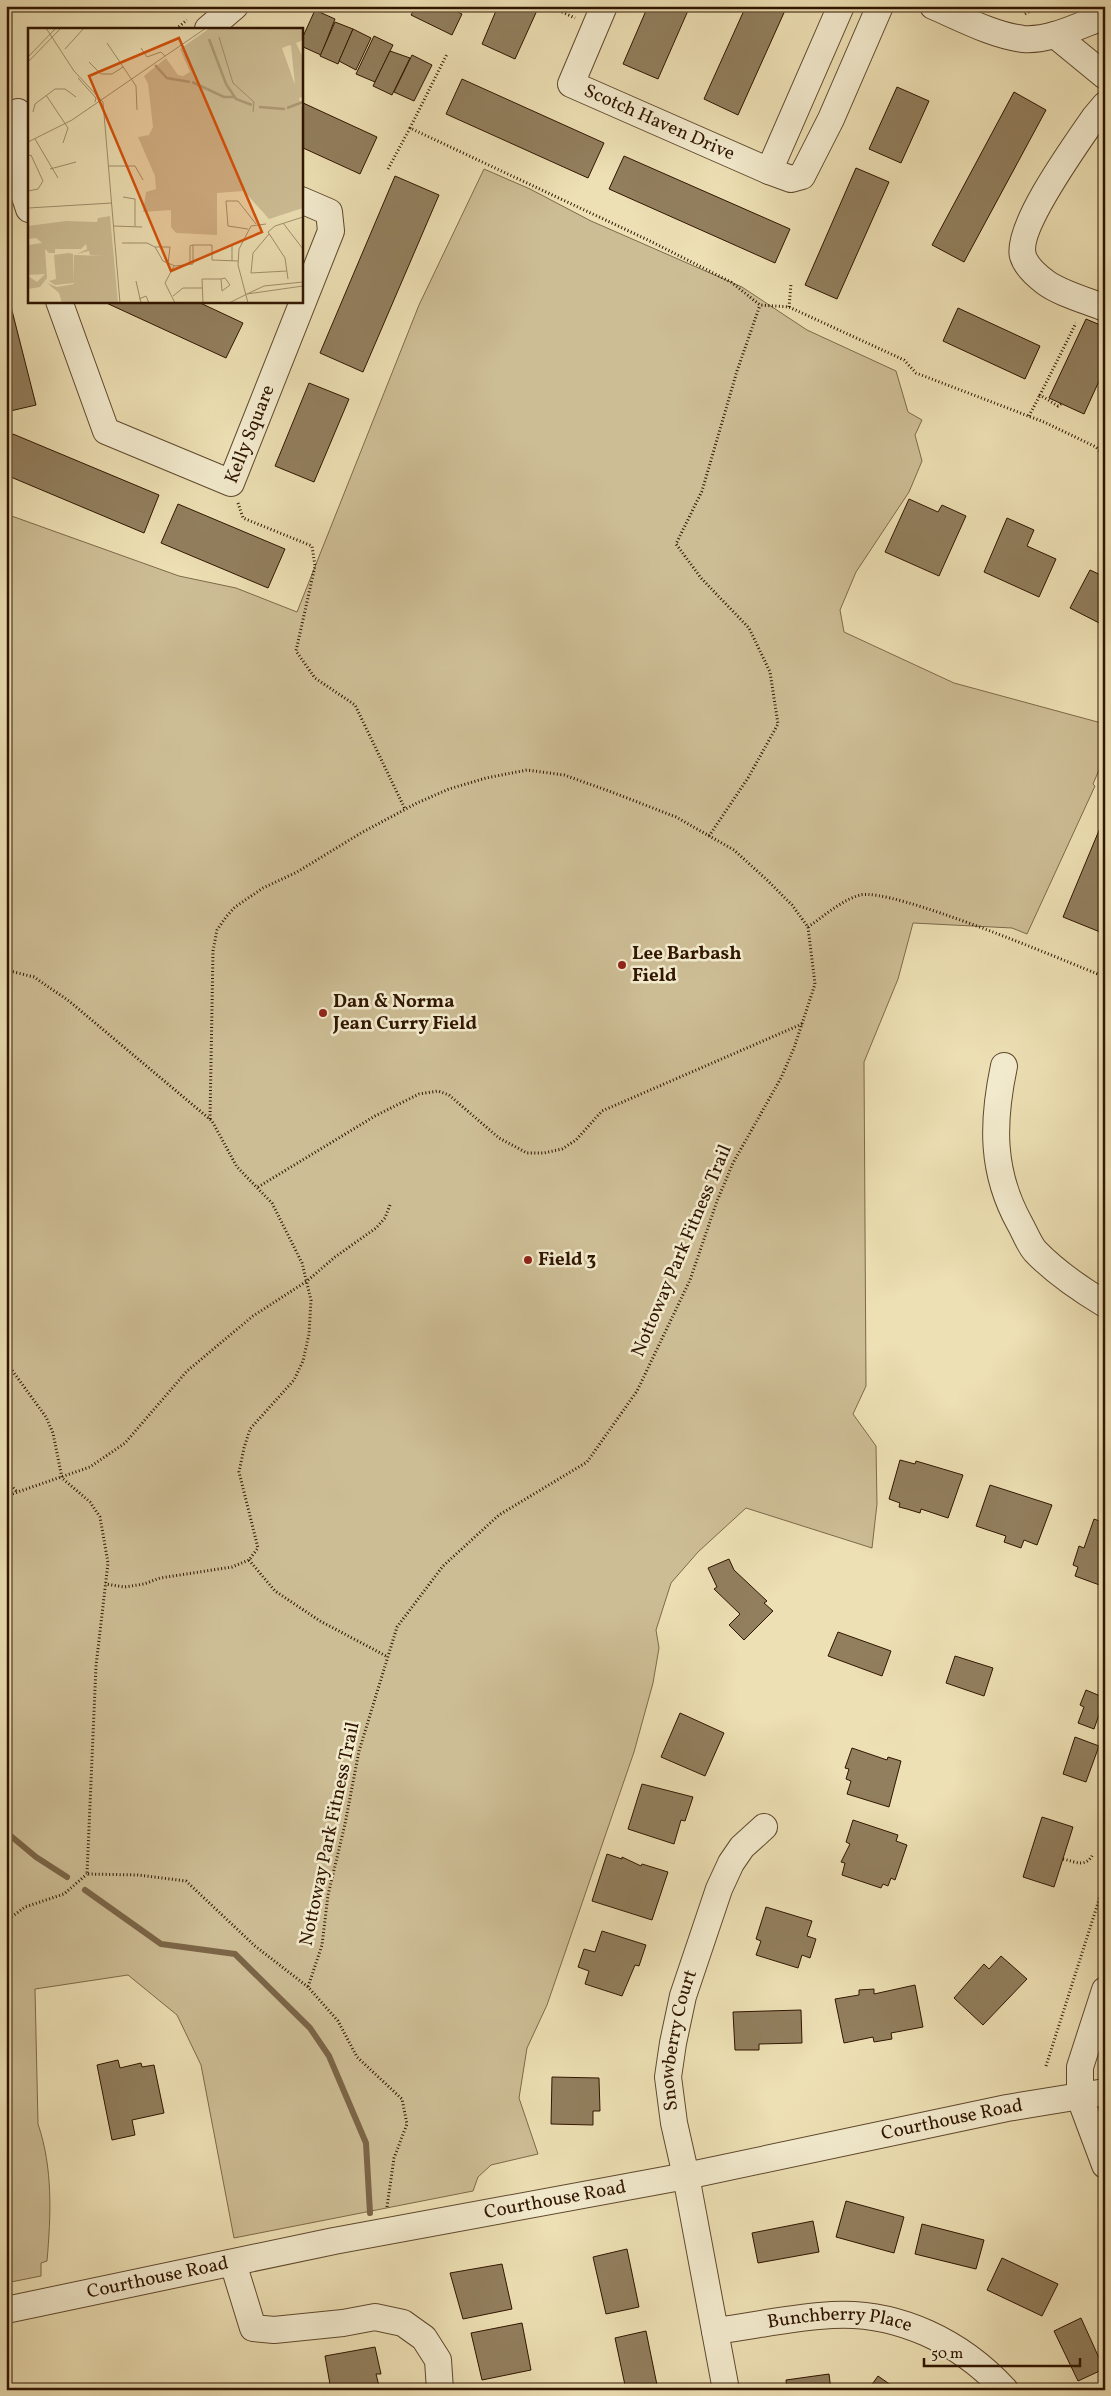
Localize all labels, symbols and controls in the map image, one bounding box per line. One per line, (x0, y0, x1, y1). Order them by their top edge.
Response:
inset map (28, 28, 302, 302)
street label: Scotch Haven Drive (580, 78, 739, 167)
street label: Kelly Square (219, 381, 282, 487)
place label: Lee Barbash Field (632, 941, 742, 989)
marker: Lee Barbash Field (616, 959, 628, 971)
place label: Dan & Norma Jean Curry Field (332, 989, 477, 1037)
marker: Dan & Norma Jean Curry Field (317, 1007, 329, 1019)
street label: Nottoway Park Fitness Trail (625, 1141, 739, 1361)
place label: Field 3 (538, 1247, 596, 1273)
marker: Field 3 (522, 1254, 534, 1266)
street label: Nottoway Park Fitness Trail (294, 1719, 367, 1948)
street label: Snowberry Court (655, 1966, 704, 2112)
street label: Courthouse Road (879, 2093, 1025, 2147)
street label: Courthouse Road (482, 2174, 628, 2226)
street label: Courthouse Road (85, 2251, 231, 2306)
street label: Bunchberry Place (765, 2302, 916, 2339)
scale bar (924, 2336, 1080, 2368)
text: 50 m (931, 2344, 963, 2365)

